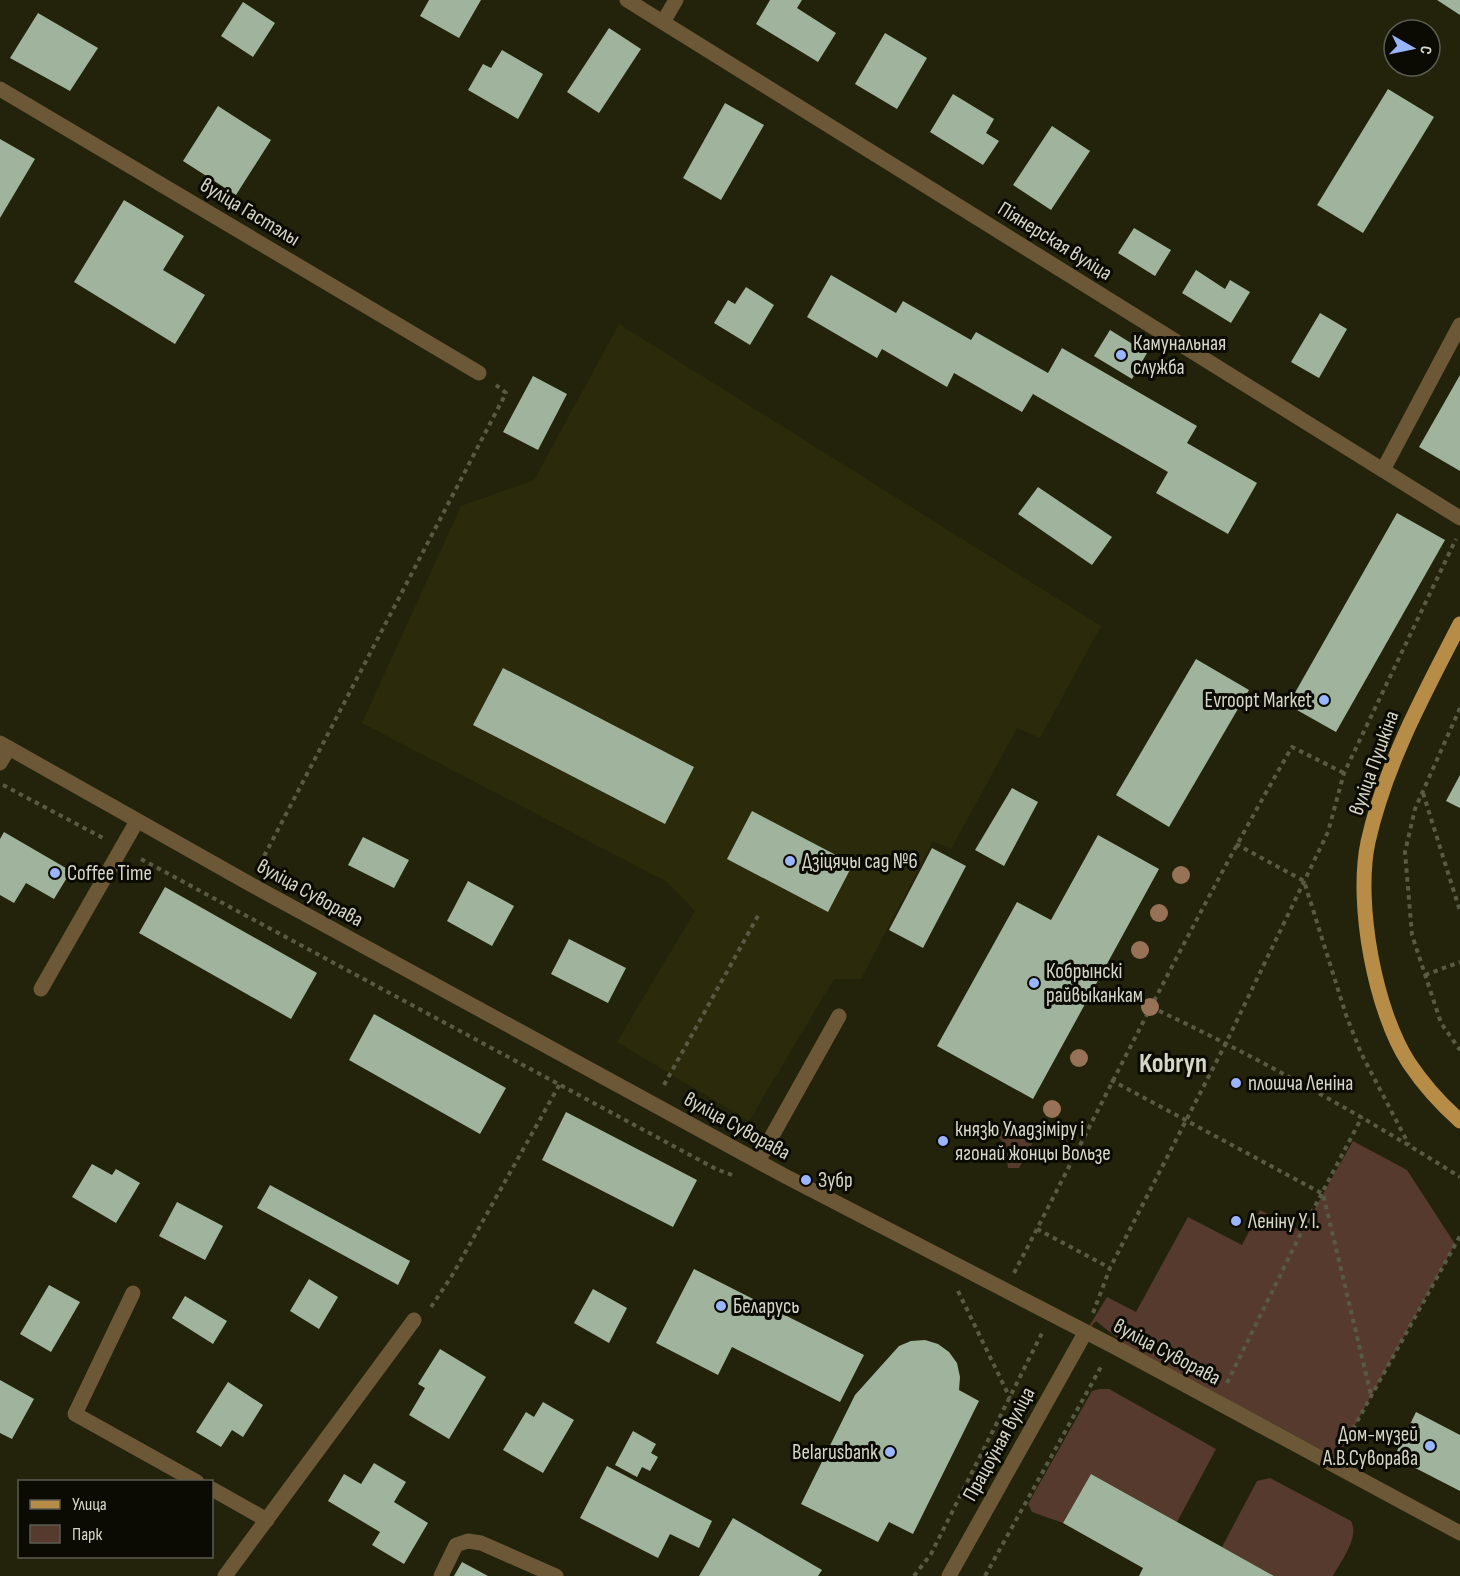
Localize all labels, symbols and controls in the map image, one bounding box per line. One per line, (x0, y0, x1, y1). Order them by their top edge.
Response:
north arrow (1382, 18, 1442, 78)
text: С (1415, 45, 1435, 56)
street label: вуліца Гастэлы (196, 172, 304, 252)
street label: Піянерская вуліца (993, 196, 1117, 286)
place label: Камунальная служба (1133, 331, 1226, 380)
marker: Камунальная служба (1114, 348, 1128, 362)
place label: Evroopt Market (1205, 688, 1312, 713)
marker: Evroopt Market (1317, 693, 1331, 707)
street label: вуліца Пушкіна (1344, 707, 1404, 819)
place label: Дзіцячы сад №6 (802, 849, 918, 874)
street label: вуліца Суворава (252, 854, 368, 932)
marker: Дзіцячы сад №6 (783, 854, 797, 868)
place label: Coffee Time (67, 861, 152, 886)
marker: Coffee Time (48, 866, 62, 880)
place label: Кобрынскі райвыканкам (1046, 959, 1143, 1008)
marker: Кобрынскі райвыканкам (1027, 976, 1041, 990)
district label: Kobryn (1139, 1048, 1207, 1080)
place label: плошча Леніна (1248, 1071, 1353, 1096)
marker: плошча Леніна (1229, 1076, 1243, 1090)
street label: вуліца Суворава (679, 1087, 795, 1165)
place label: князю Уладзіміру і ягонай жонцы Вользе (955, 1117, 1111, 1166)
marker: князю Уладзіміру і ягонай жонцы Вользе (936, 1134, 950, 1148)
place label: Зубр (818, 1168, 853, 1193)
marker: Зубр (799, 1173, 813, 1187)
place label: Леніну У. І. (1247, 1209, 1320, 1234)
marker: Леніну У. І. (1229, 1214, 1243, 1228)
place label: Беларусь (733, 1294, 800, 1319)
marker: Беларусь (714, 1299, 728, 1313)
street label: вуліца Суворава (1109, 1313, 1225, 1391)
street label: Працоўная вуліца (957, 1383, 1041, 1505)
place label: Дом-музей А.В.Суворава (1322, 1422, 1418, 1471)
marker: Дом-музей А.В.Суворава (1423, 1439, 1437, 1453)
place label: Belarusbank (792, 1440, 878, 1465)
marker: Belarusbank (883, 1445, 897, 1459)
legend (18, 1480, 213, 1558)
text: Улица (72, 1494, 107, 1515)
text: Парк (72, 1524, 103, 1545)

